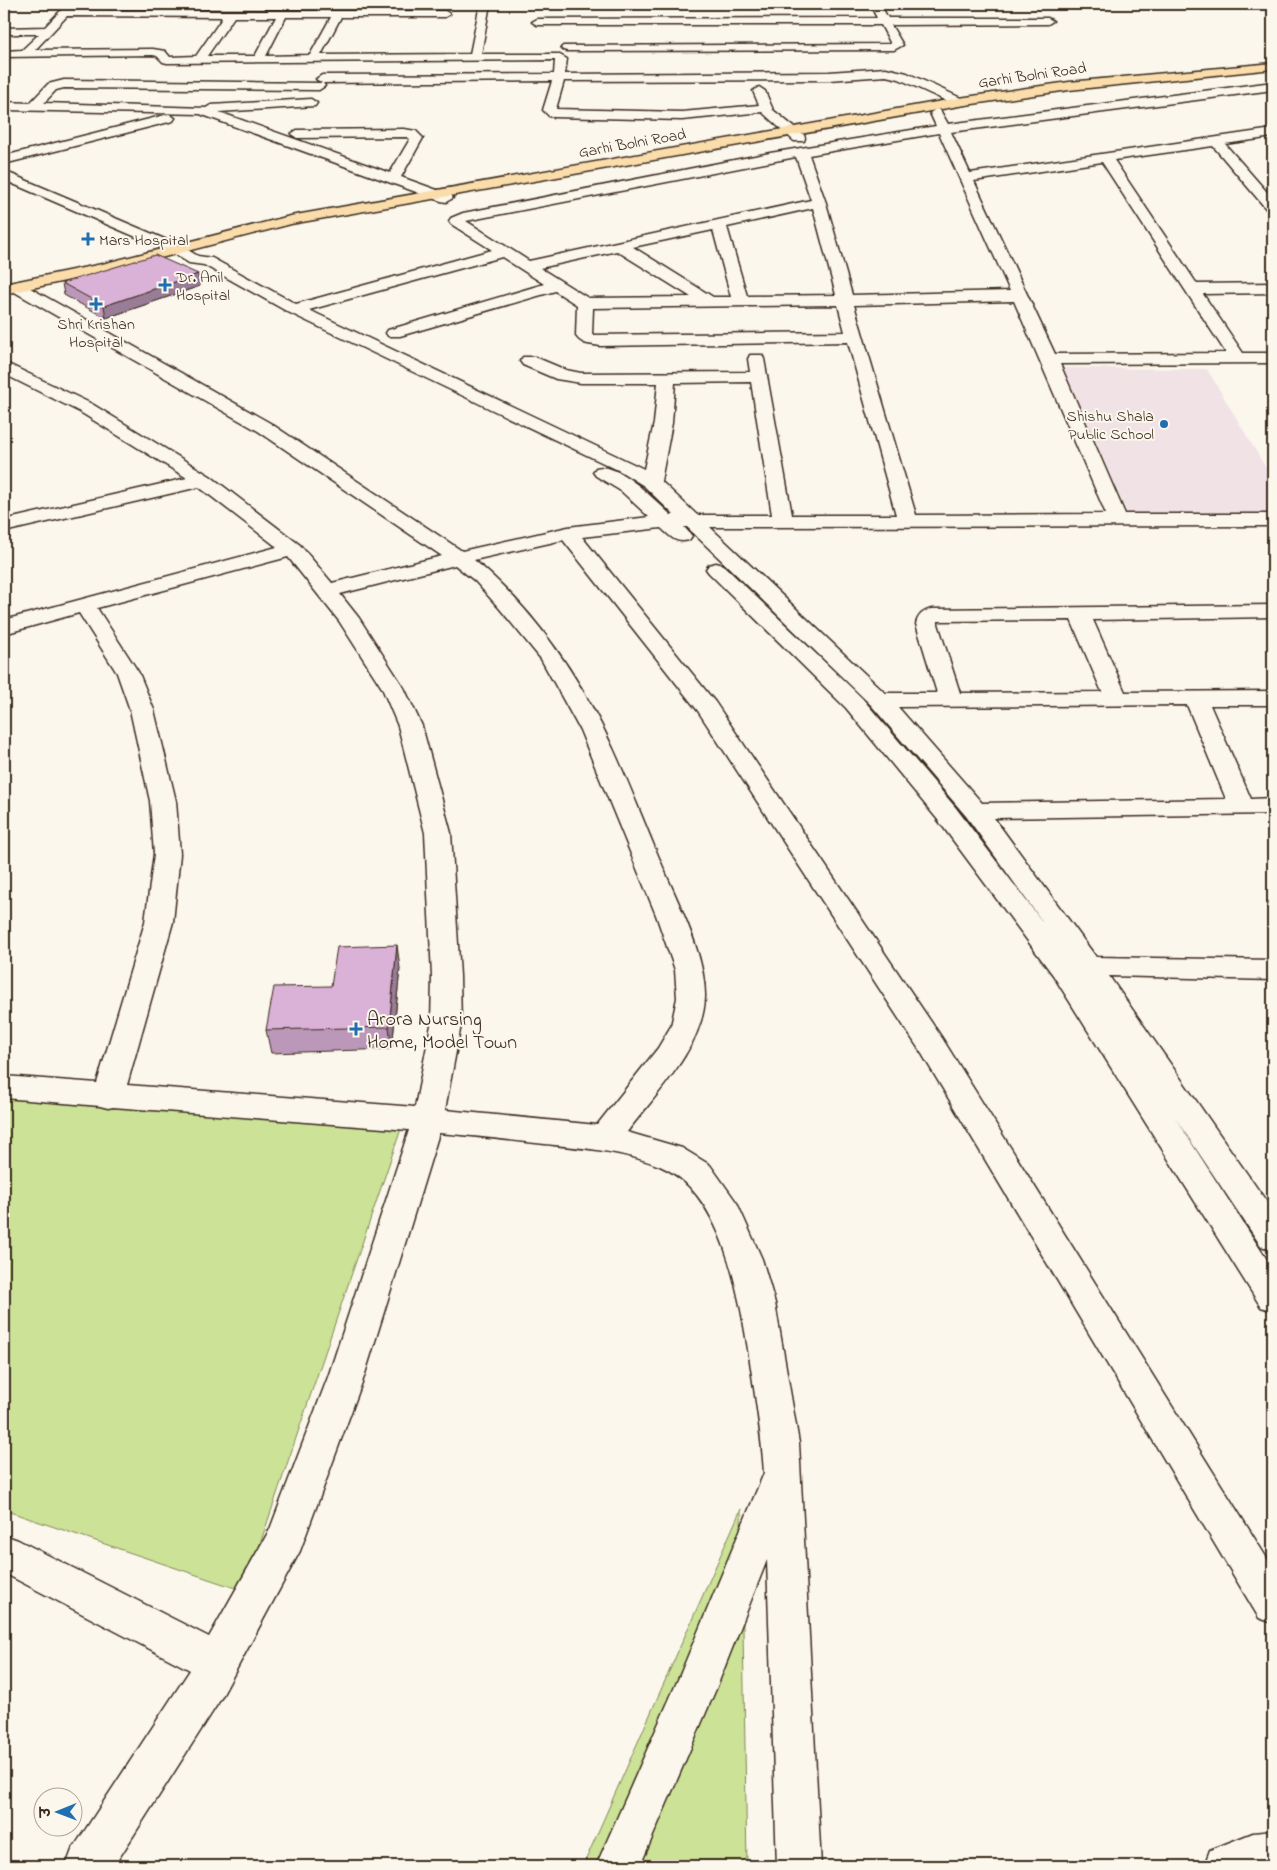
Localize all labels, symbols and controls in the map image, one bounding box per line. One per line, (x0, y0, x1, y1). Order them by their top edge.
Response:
street label: Garhi Bolni Road (977, 57, 1088, 95)
street label: Garhi Bolni Road (577, 123, 688, 165)
place label: Mars Hospital (99, 229, 189, 253)
marker: Mars Hospital (81, 232, 95, 246)
place label: Dr. Anil Hospital (175, 266, 230, 308)
marker: Dr. Anil Hospital (158, 278, 172, 292)
marker: Shri Krishan Hospital (89, 297, 103, 311)
place label: Shri Krishan Hospital (57, 313, 135, 355)
place label: Shishu Shala Public School (1067, 405, 1154, 447)
marker: Shishu Shala Public School (1158, 418, 1170, 430)
place label: Arora Nursing Home, Model Town (367, 1006, 517, 1058)
marker: Arora Nursing Home, Model Town (349, 1022, 363, 1036)
north arrow (32, 1788, 82, 1838)
text: उ (36, 1806, 57, 1819)

